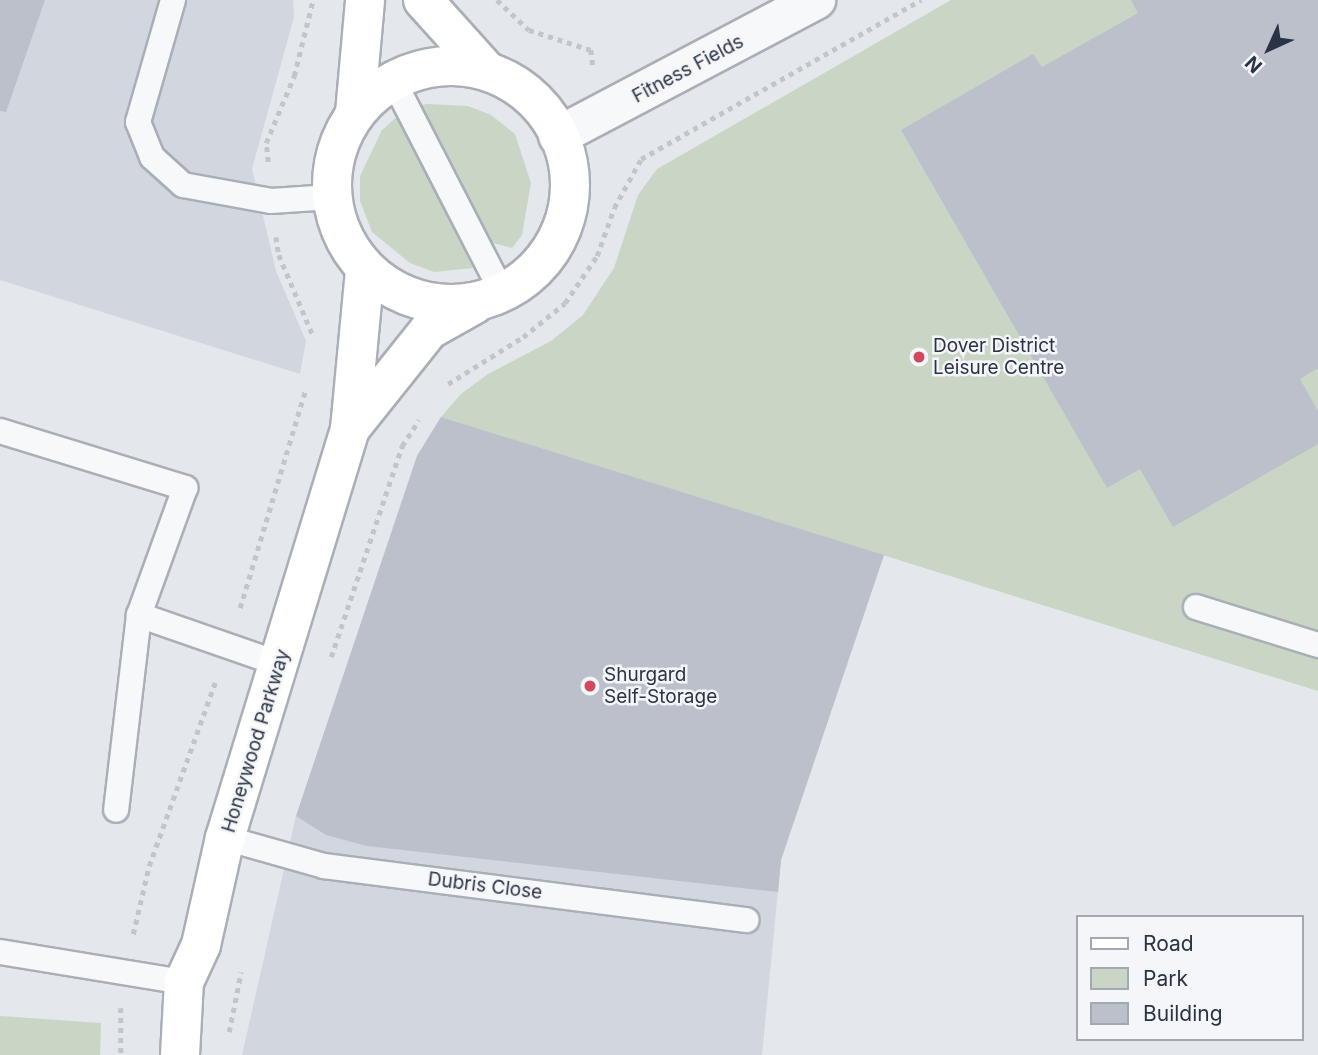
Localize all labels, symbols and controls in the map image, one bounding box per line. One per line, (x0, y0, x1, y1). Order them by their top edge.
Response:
north arrow (1234, 14, 1304, 84)
street label: Fitness Fields (628, 30, 748, 108)
text: N (1241, 51, 1267, 77)
place label: Dover District Leisure Centre (933, 335, 1064, 379)
marker: Dover District Leisure Centre (911, 349, 927, 365)
street label: Honeywood Parkway (217, 647, 295, 835)
place label: Shurgard Self-Storage (604, 664, 717, 708)
marker: Shurgard Self-Storage (582, 678, 598, 694)
street label: Dubris Close (427, 868, 543, 904)
legend (1076, 915, 1304, 1041)
text: Road (1143, 931, 1194, 956)
text: Park (1143, 966, 1188, 991)
text: Building (1143, 1001, 1223, 1026)

